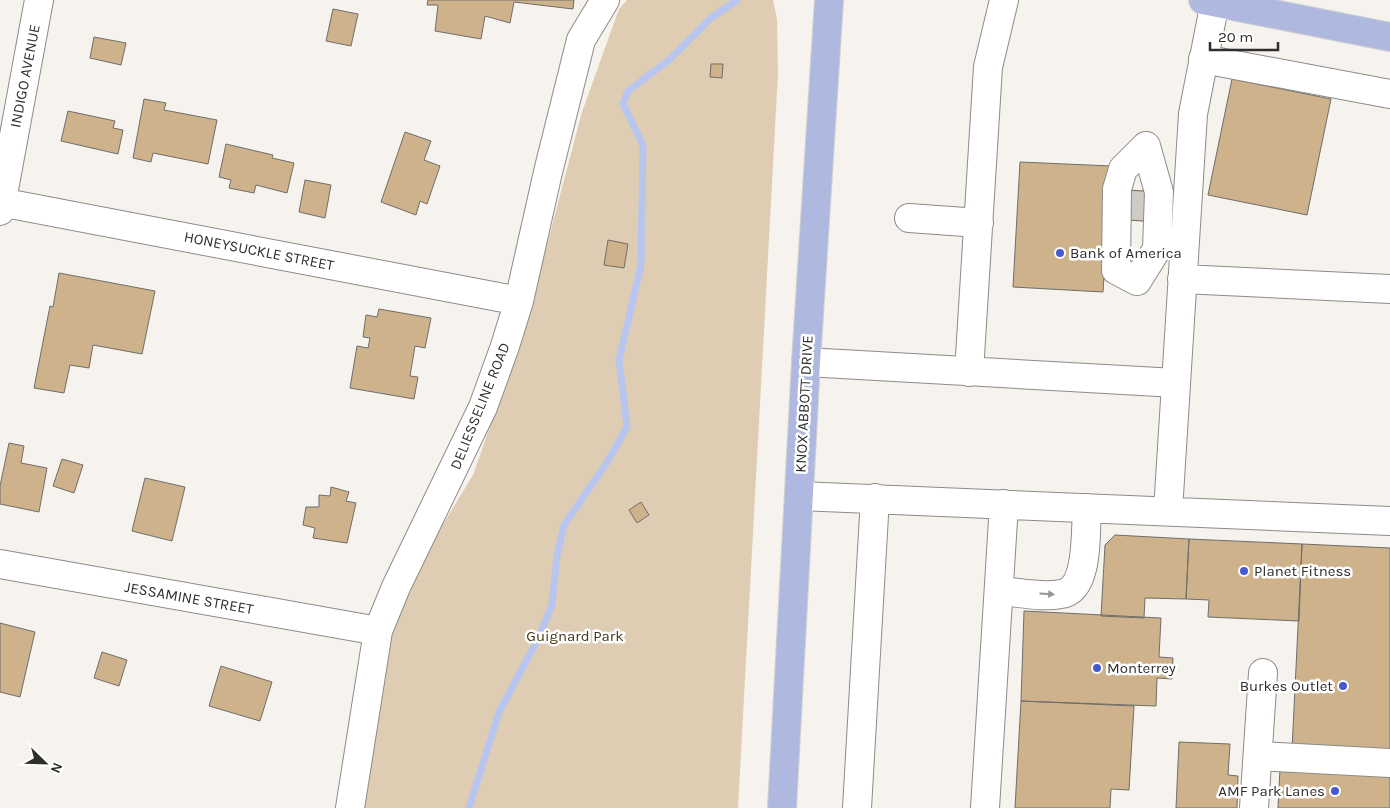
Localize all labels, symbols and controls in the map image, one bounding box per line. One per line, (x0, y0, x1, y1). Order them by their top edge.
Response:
scale bar (1210, 20, 1278, 52)
street label: INDIGO AVENUE (6, 23, 44, 129)
text: 20 m (1218, 28, 1253, 46)
street label: HONEYSUCKLE STREET (182, 228, 336, 274)
place label: Bank of America (1070, 244, 1182, 262)
marker: Bank of America (1054, 247, 1066, 259)
street label: KNOX ABBOTT DRIVE (791, 335, 817, 473)
street label: DELIESSELINE ROAD (446, 340, 514, 472)
place label: Planet Fitness (1254, 562, 1351, 580)
marker: Planet Fitness (1238, 565, 1250, 577)
street label: JESSAMINE STREET (123, 578, 255, 618)
one-way arrow (1040, 590, 1056, 598)
park label: Guignard Park (526, 627, 624, 645)
place label: Monterrey (1107, 659, 1176, 677)
marker: Monterrey (1091, 662, 1103, 674)
place label: Burkes Outlet (1240, 677, 1333, 695)
marker: Burkes Outlet (1337, 680, 1349, 692)
north arrow (20, 738, 70, 788)
text: N (47, 760, 66, 776)
place label: AMF Park Lanes (1218, 782, 1325, 800)
marker: AMF Park Lanes (1329, 785, 1341, 797)

